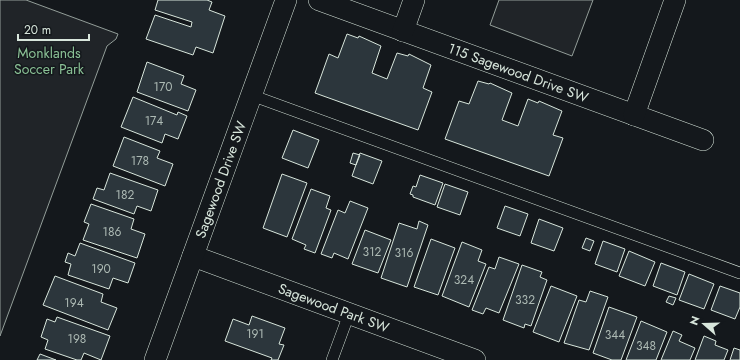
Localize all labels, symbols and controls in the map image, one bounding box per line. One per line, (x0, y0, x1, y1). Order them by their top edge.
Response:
scale bar (18, 16, 89, 42)
text: 20 m (24, 21, 51, 39)
street label: 115 Sagewood Drive SW (445, 38, 591, 107)
park label: Monklands Soccer Park (14, 43, 85, 79)
house number: 170 (154, 78, 172, 96)
house number: 174 (145, 112, 163, 130)
street label: Sagewood Drive SW (190, 118, 251, 241)
house number: 178 (131, 152, 149, 170)
house number: 182 (116, 186, 135, 204)
house number: 186 (103, 223, 122, 241)
house number: 312 (363, 243, 382, 261)
house number: 316 (395, 244, 414, 262)
house number: 190 (91, 260, 111, 278)
house number: 324 (454, 271, 474, 289)
street label: Sagewood Park SW (275, 278, 392, 338)
house number: 332 (515, 291, 535, 309)
house number: 194 (64, 294, 84, 312)
north arrow (684, 304, 724, 344)
text: N (686, 314, 704, 327)
house number: 191 (246, 325, 264, 343)
house number: 344 (605, 326, 625, 344)
house number: 198 (68, 330, 86, 348)
house number: 348 (636, 337, 656, 355)

